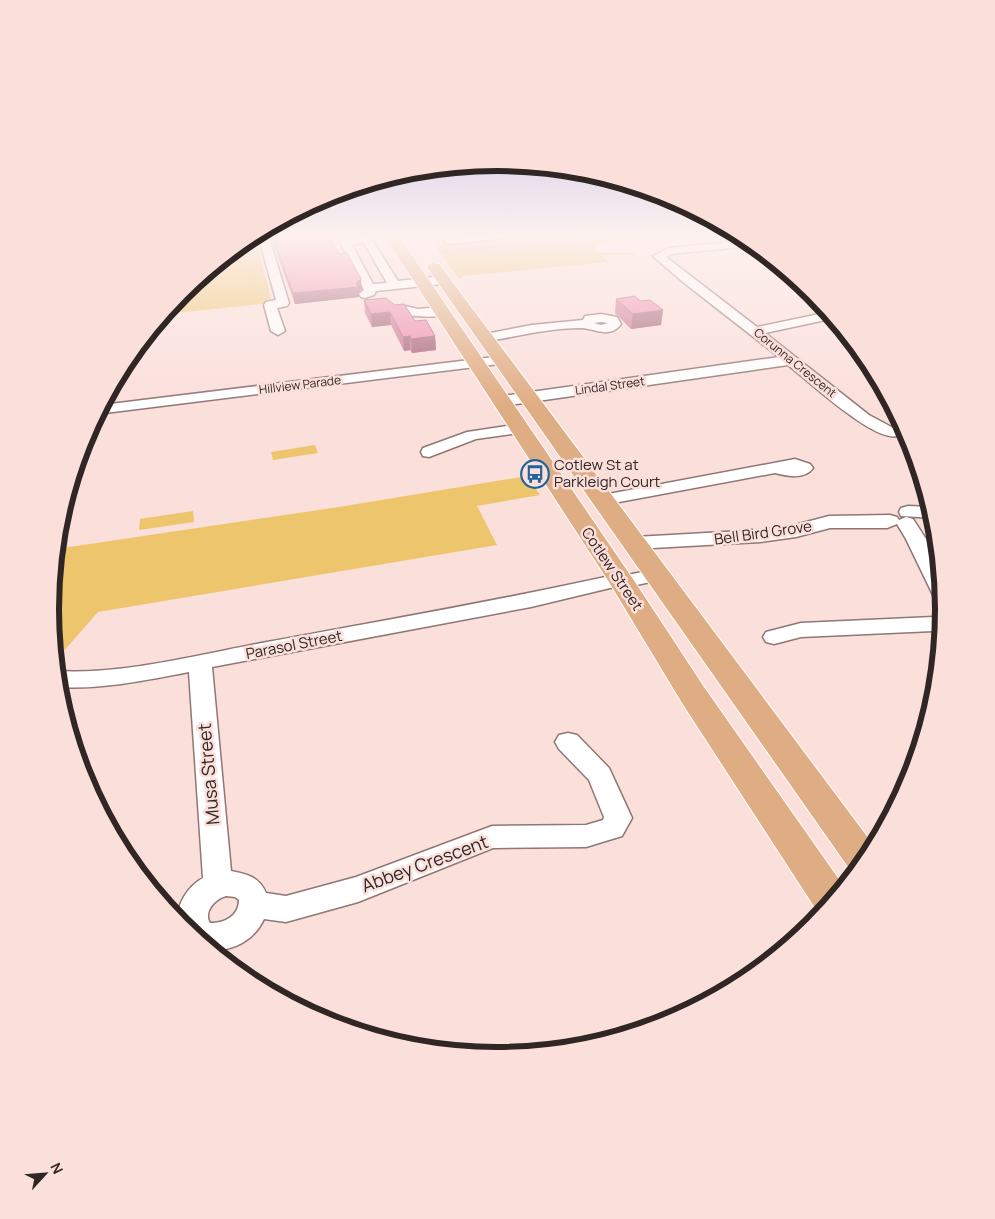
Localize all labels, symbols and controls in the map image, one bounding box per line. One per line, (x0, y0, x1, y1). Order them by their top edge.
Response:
street label: Corunna Crescent (750, 324, 840, 401)
street label: Hillview Parade (258, 371, 342, 398)
street label: Lindal Street (574, 372, 646, 399)
place label: Cotlew St at Parkleigh Court (554, 454, 660, 492)
bus stop icon: Cotlew St at Parkleigh Court (520, 459, 550, 489)
street label: Bell Bird Grove (713, 515, 813, 550)
street label: Cotlew Street (577, 523, 648, 614)
street label: Parasol Street (244, 625, 344, 664)
street label: Musa Street (192, 722, 224, 826)
street label: Abbey Crescent (358, 829, 491, 897)
north arrow (20, 1149, 70, 1199)
text: N (46, 1159, 68, 1177)

